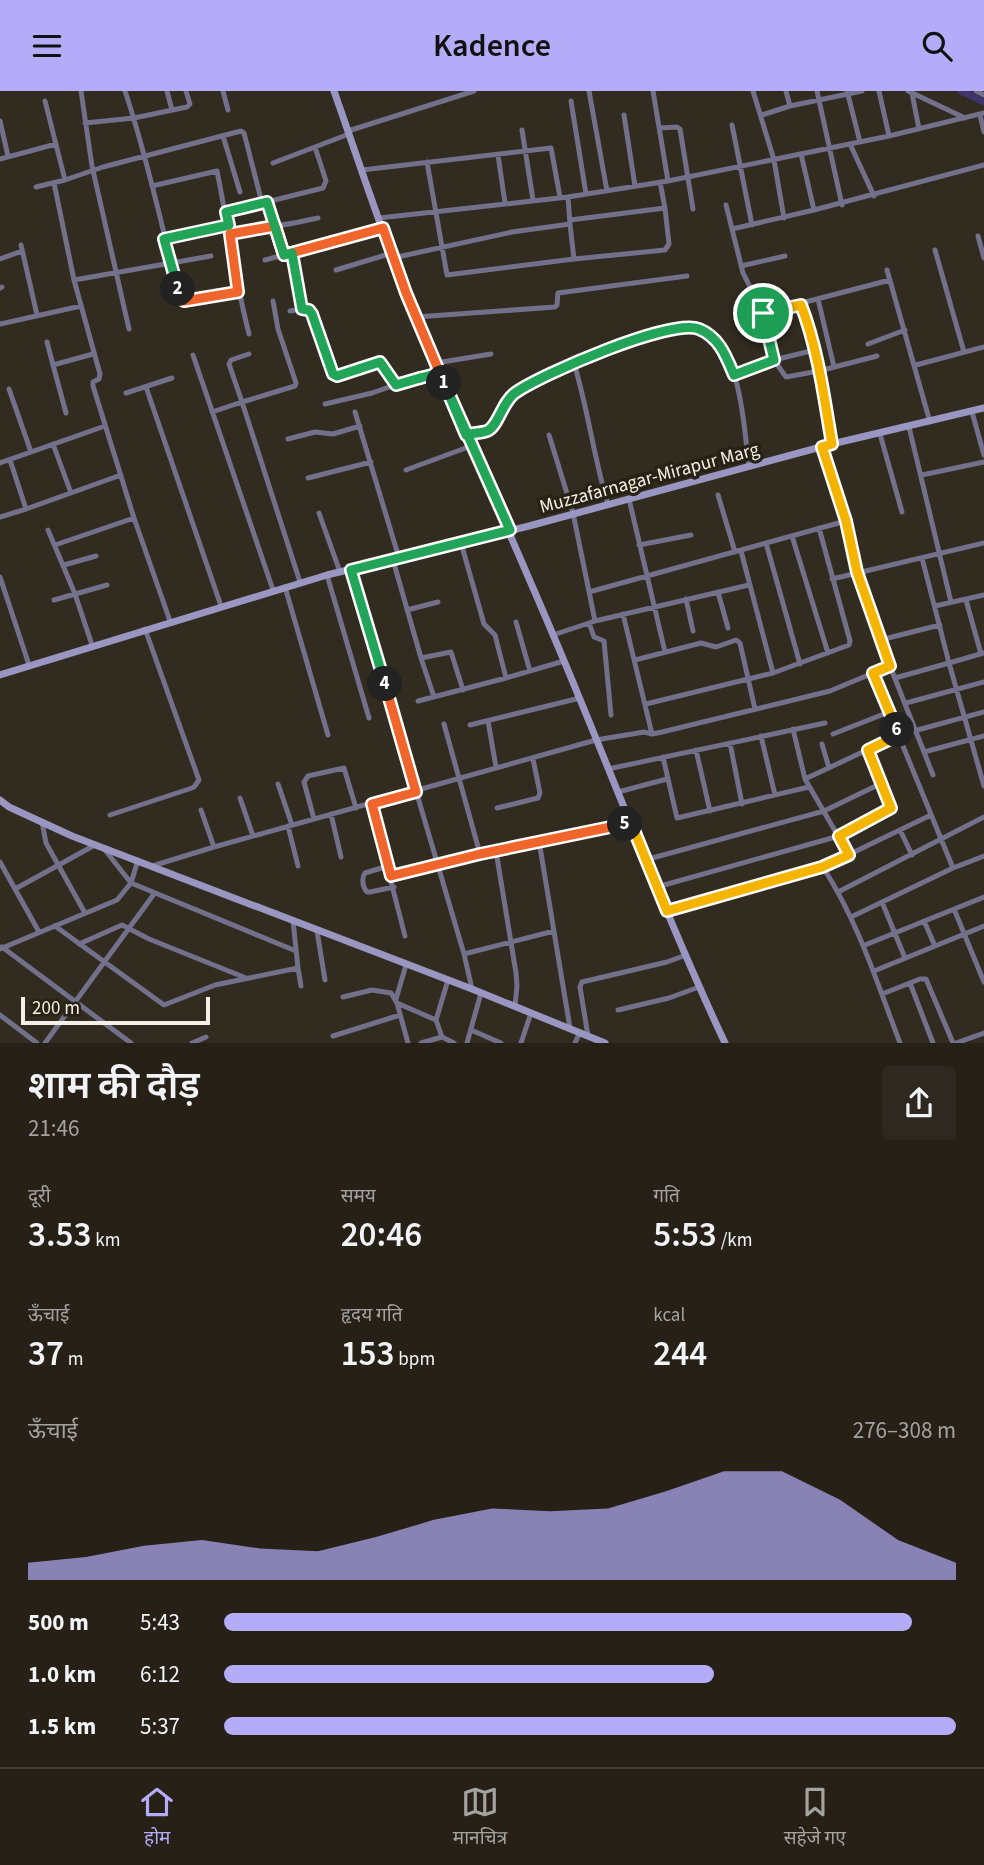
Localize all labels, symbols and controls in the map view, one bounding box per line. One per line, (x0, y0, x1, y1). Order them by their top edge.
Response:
text: Kadence (433, 23, 551, 69)
icon: menu (28, 27, 66, 65)
icon: search (918, 27, 956, 65)
pin: 2 (160, 271, 196, 307)
text: 2 (172, 275, 183, 302)
pin (733, 283, 793, 343)
icon: arrive (744, 294, 782, 332)
pin: 1 (426, 365, 462, 401)
text: 1 (438, 369, 449, 396)
street label: Muzzafarnagar-Mirapur Marg (537, 436, 763, 521)
pin: 4 (368, 667, 402, 701)
text: 4 (379, 670, 390, 697)
pin: 6 (880, 713, 914, 747)
text: 6 (891, 716, 902, 743)
pin: 5 (608, 807, 642, 841)
text: 5 (619, 810, 630, 837)
scale bar (21, 994, 210, 1025)
text: 200 m (32, 995, 80, 1022)
text: शाम की दौड़ (28, 1059, 200, 1113)
button: share (882, 1066, 956, 1140)
text: 21:46 (28, 1112, 79, 1145)
text: दूरी (28, 1183, 51, 1210)
text: समय (341, 1183, 376, 1210)
text: गति (653, 1183, 680, 1210)
text: 3.53 (28, 1210, 92, 1260)
text: 20:46 (341, 1210, 422, 1260)
text: 5:53 (653, 1210, 717, 1260)
text: km (92, 1227, 120, 1254)
text: /km (717, 1227, 752, 1254)
text: ऊँचाई (28, 1302, 69, 1329)
text: हृदय गति (341, 1302, 402, 1329)
text: kcal (653, 1302, 685, 1329)
text: 37 (28, 1329, 64, 1379)
text: 153 (341, 1329, 395, 1379)
text: 244 (653, 1329, 707, 1379)
text: m (64, 1346, 83, 1373)
text: bpm (395, 1346, 435, 1373)
text: ऊँचाई (28, 1414, 78, 1447)
text: 276–308 m (853, 1414, 956, 1447)
text: 500 m (28, 1606, 89, 1639)
text: 5:43 (140, 1606, 180, 1639)
text: 1.0 km (28, 1658, 96, 1691)
text: 6:12 (140, 1658, 180, 1691)
text: 1.5 km (28, 1710, 96, 1743)
text: 5:37 (140, 1710, 180, 1743)
tab: होम (138, 1783, 176, 1852)
tab: मानचित्र (453, 1783, 507, 1852)
tab: सहेजे गए (784, 1783, 846, 1852)

